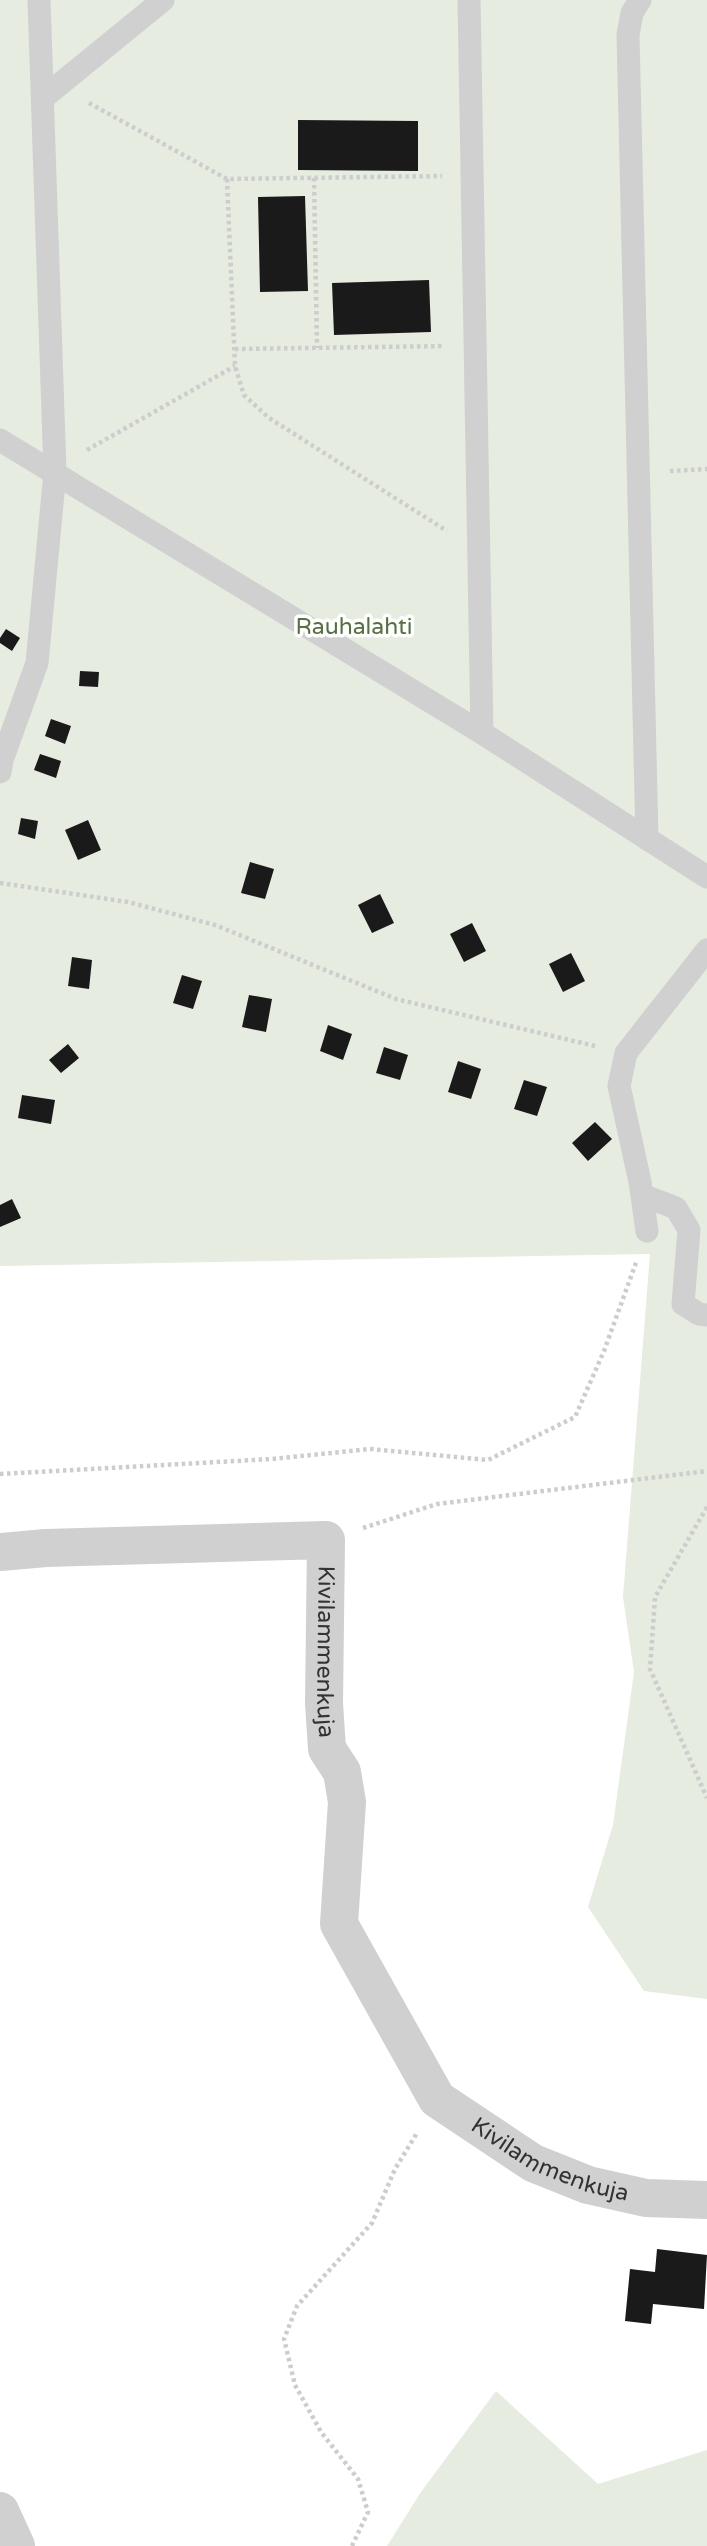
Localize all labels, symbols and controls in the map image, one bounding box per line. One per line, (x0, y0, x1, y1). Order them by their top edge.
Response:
park label: Rauhalahti (295, 613, 413, 641)
street label: Kivilammenkuja (310, 1565, 340, 1739)
street label: Kivilammenkuja (466, 2112, 632, 2208)

